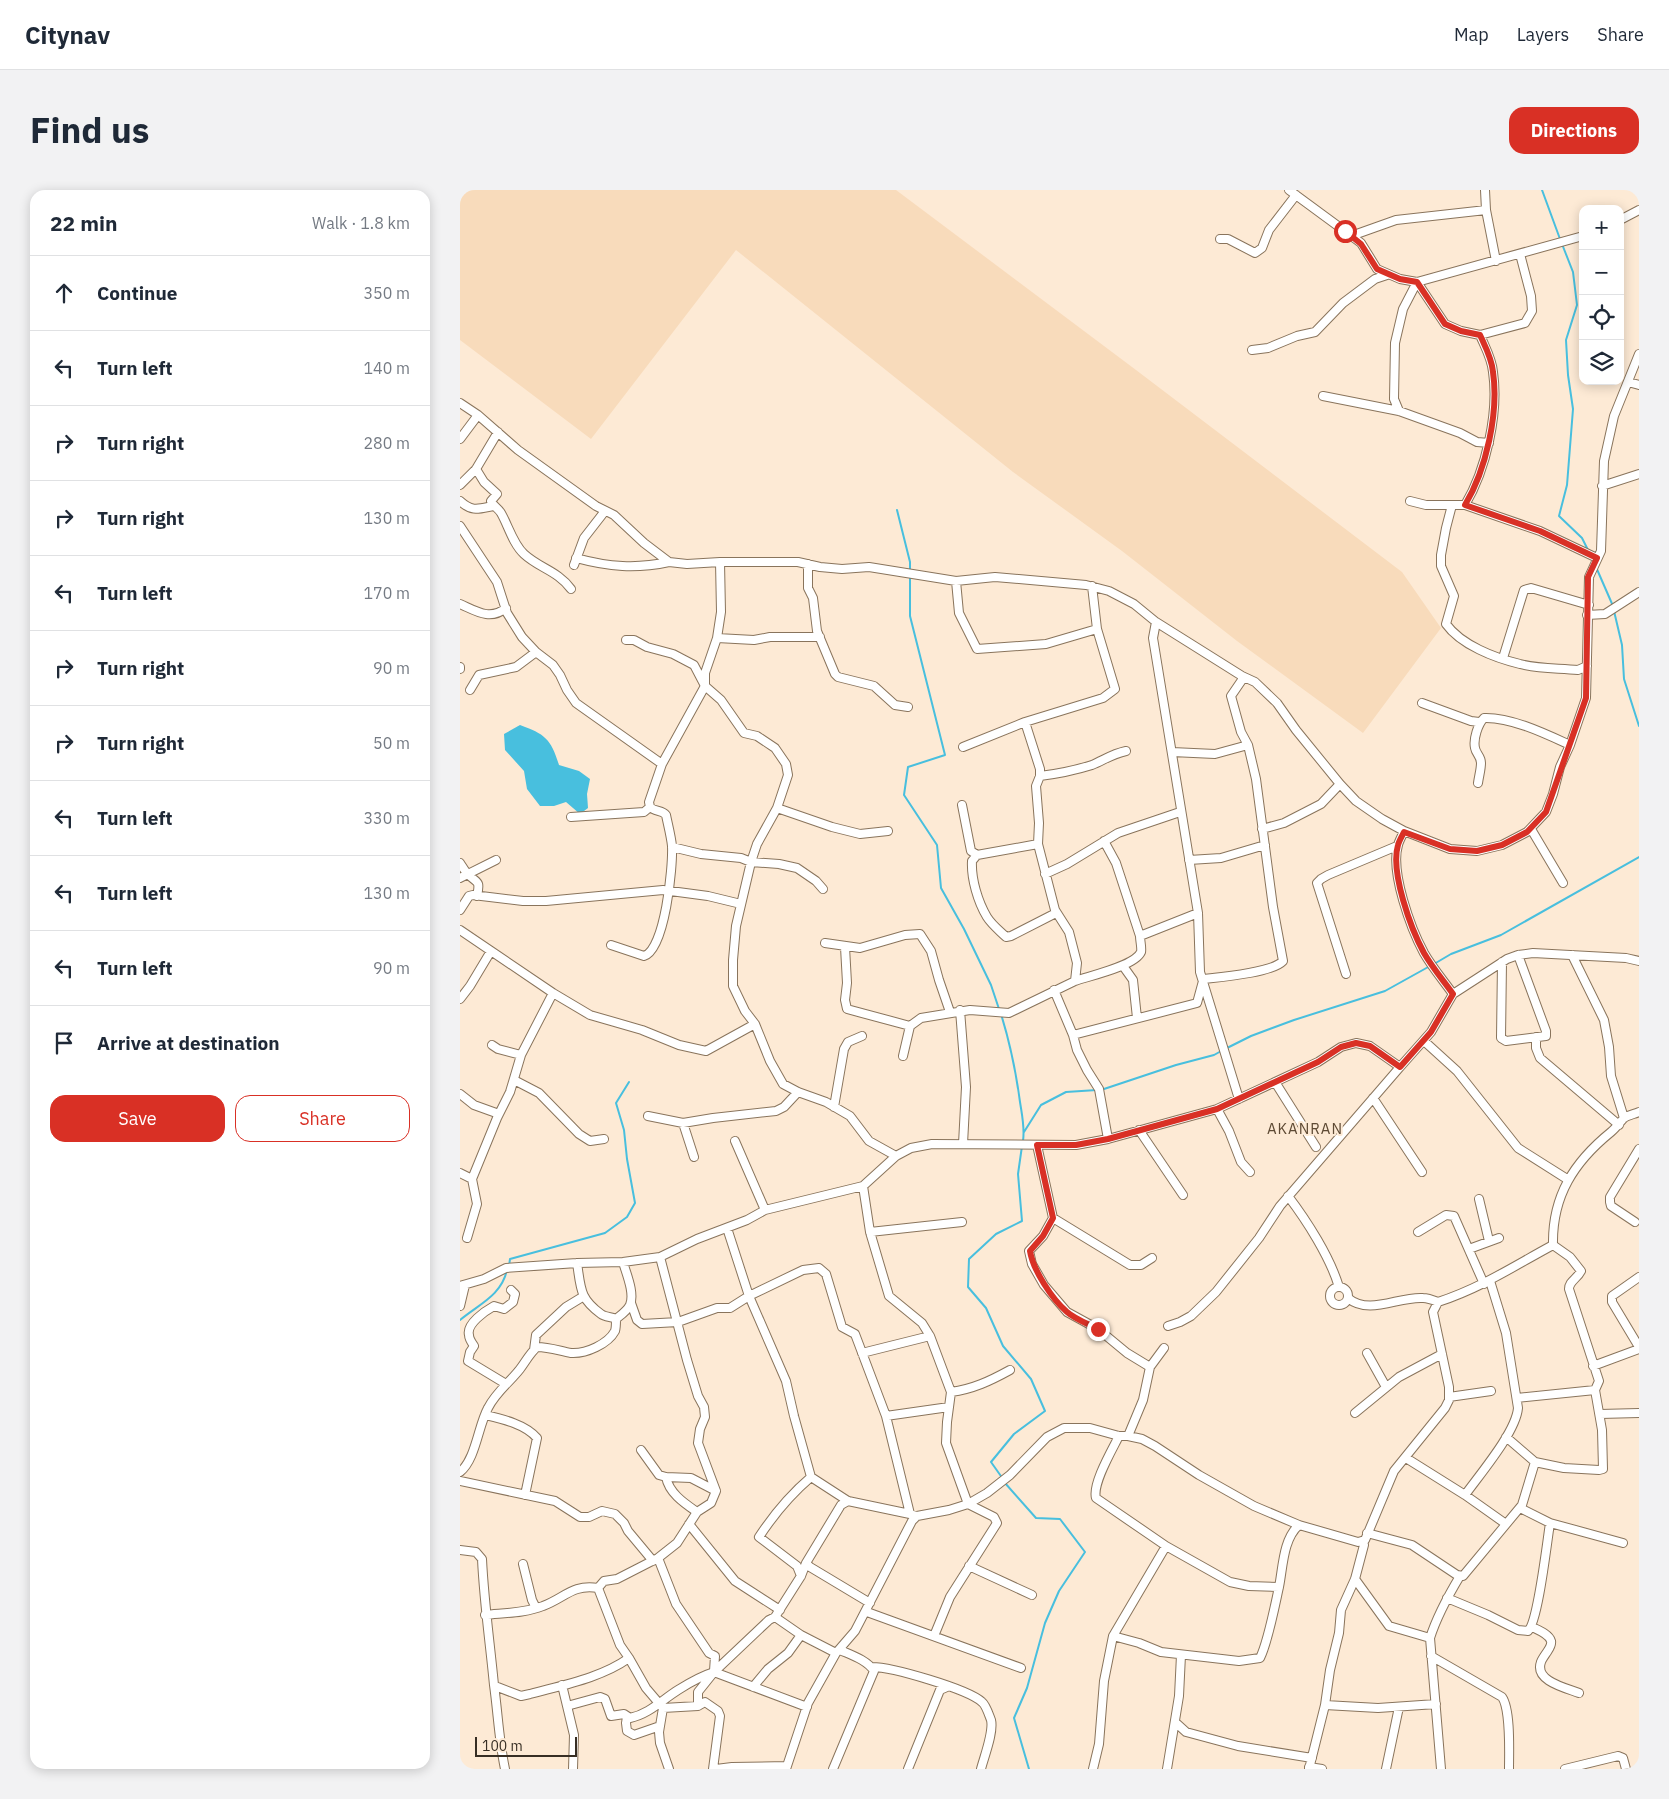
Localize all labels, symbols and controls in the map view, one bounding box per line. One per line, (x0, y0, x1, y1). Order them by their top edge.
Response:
text: Citynav (25, 19, 110, 51)
text: Map (1454, 23, 1489, 46)
text: Layers (1517, 23, 1569, 46)
text: Share (1597, 23, 1644, 46)
text: Find us (30, 107, 149, 153)
button: Directions (1509, 107, 1639, 154)
map controls (1579, 205, 1624, 385)
button: + (1579, 205, 1624, 250)
text: 22 min (50, 209, 117, 237)
text: Walk · 1.8 km (312, 213, 410, 233)
route start (1334, 220, 1357, 243)
button: − (1579, 250, 1624, 295)
icon: ahead (50, 279, 78, 307)
text: Continue (97, 281, 177, 305)
text: 350 m (363, 283, 410, 303)
button: locate (1579, 295, 1624, 340)
button: layers (1579, 340, 1624, 385)
icon: left (50, 354, 78, 382)
text: Turn left (97, 356, 173, 380)
text: 140 m (363, 358, 410, 378)
icon: right (50, 429, 78, 457)
text: Turn right (97, 431, 184, 455)
text: 280 m (363, 433, 410, 453)
icon: right (50, 504, 78, 532)
text: Turn right (97, 506, 184, 530)
text: 130 m (363, 508, 410, 528)
icon: left (50, 579, 78, 607)
text: Turn left (97, 581, 173, 605)
text: 170 m (363, 583, 410, 603)
icon: right (50, 654, 78, 682)
text: Turn right (97, 656, 184, 680)
text: 90 m (373, 658, 410, 678)
icon: right (50, 729, 78, 757)
text: Turn right (97, 731, 184, 755)
text: 50 m (373, 733, 410, 753)
icon: left (50, 804, 78, 832)
text: Turn left (97, 806, 173, 830)
text: 330 m (363, 808, 410, 828)
icon: left (50, 879, 78, 907)
text: Turn left (97, 881, 173, 905)
text: 130 m (363, 883, 410, 903)
icon: left (50, 954, 78, 982)
text: Turn left (97, 956, 173, 980)
text: 90 m (373, 958, 410, 978)
icon: arrive (50, 1029, 78, 1057)
text: Arrive at destination (97, 1031, 280, 1055)
button: Save (50, 1095, 225, 1142)
button: Share (235, 1095, 410, 1142)
district label: AKANRAN (1267, 1119, 1343, 1138)
route end (1087, 1318, 1110, 1341)
scale bar (475, 1734, 578, 1757)
text: 100 m (482, 1737, 523, 1755)

